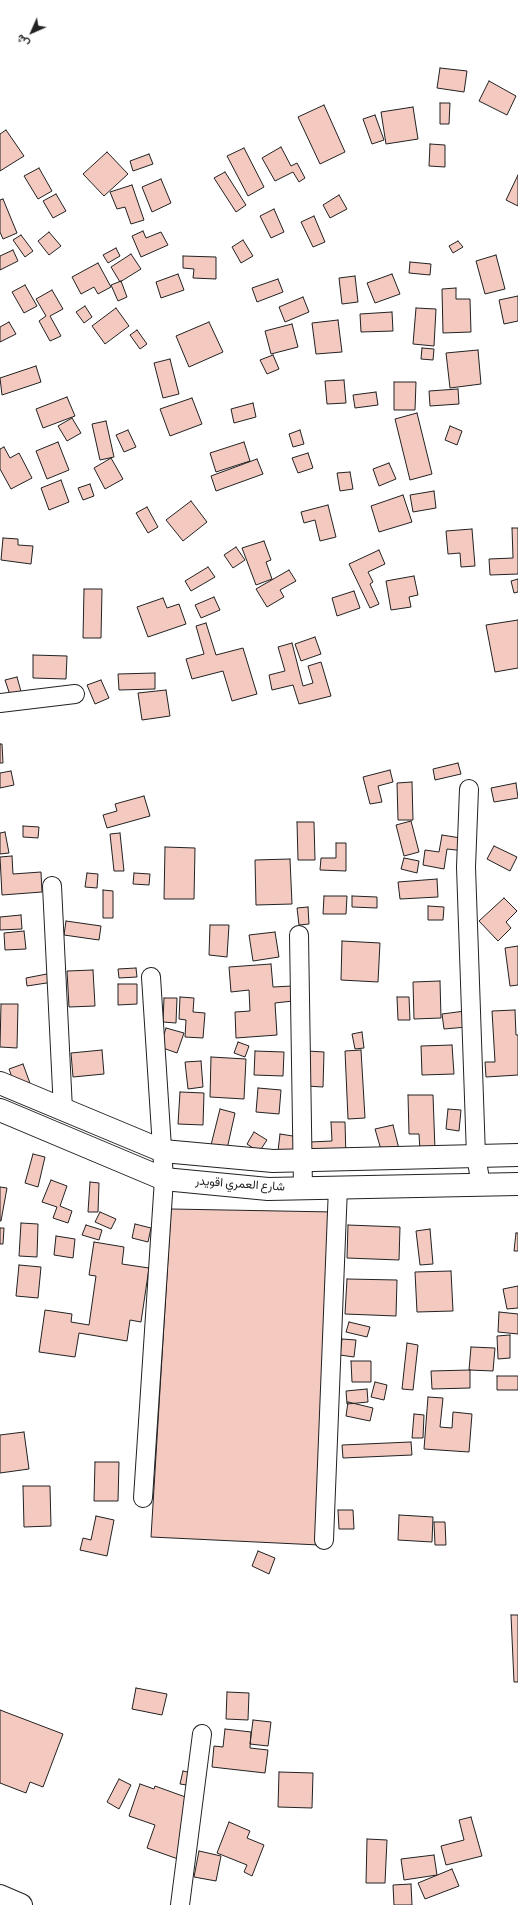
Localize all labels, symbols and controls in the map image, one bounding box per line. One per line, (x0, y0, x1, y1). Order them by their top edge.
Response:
north arrow (12, 12, 52, 52)
text: ش (13, 31, 33, 51)
street label: شارع العمري اقويدر (195, 1175, 285, 1195)

